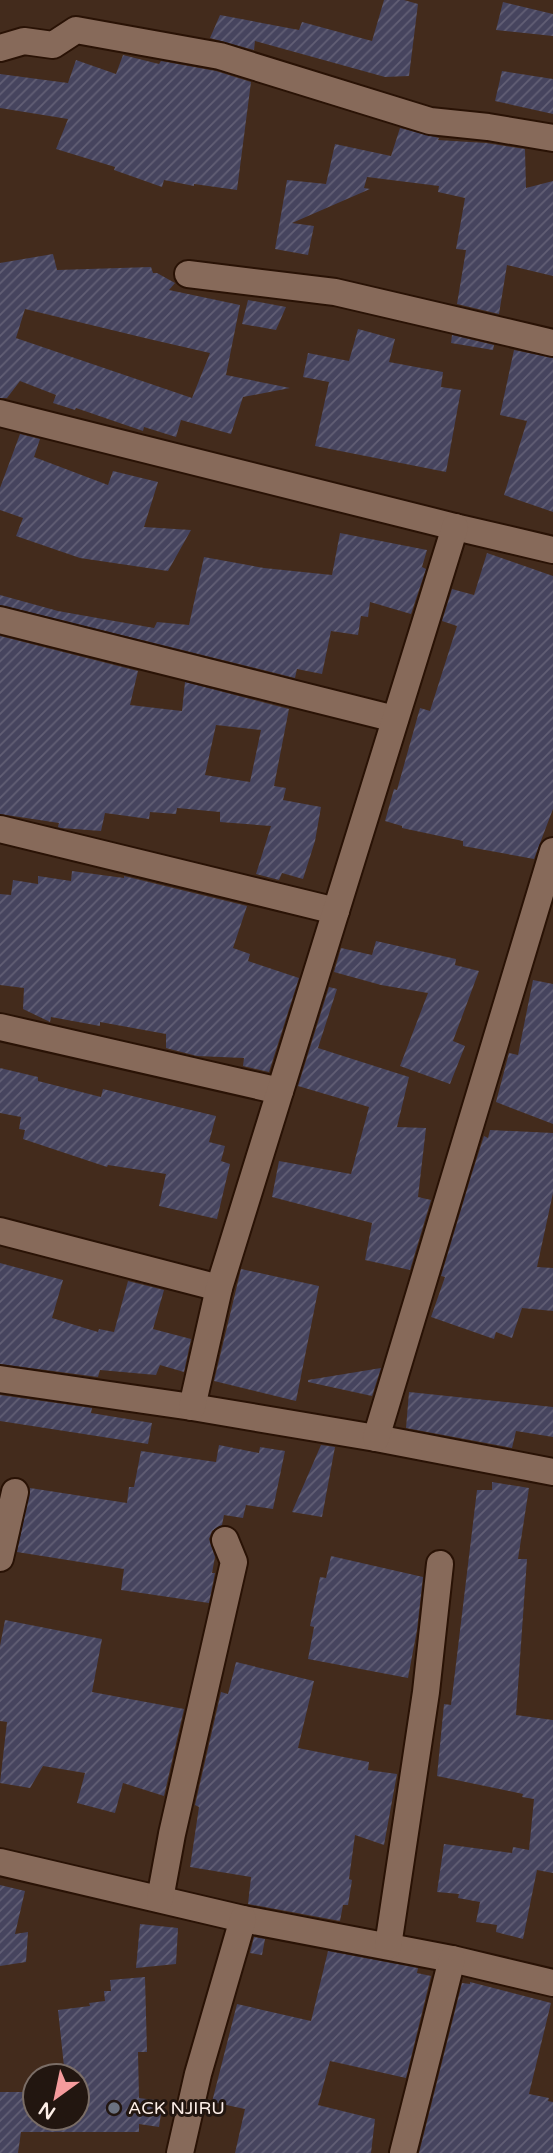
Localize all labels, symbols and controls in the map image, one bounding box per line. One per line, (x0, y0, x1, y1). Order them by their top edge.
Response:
north arrow (21, 2062, 91, 2132)
text: N (35, 2097, 60, 2124)
place label: ACK NJIRU (128, 2097, 225, 2119)
marker: ACK NJIRU (106, 2100, 122, 2116)

